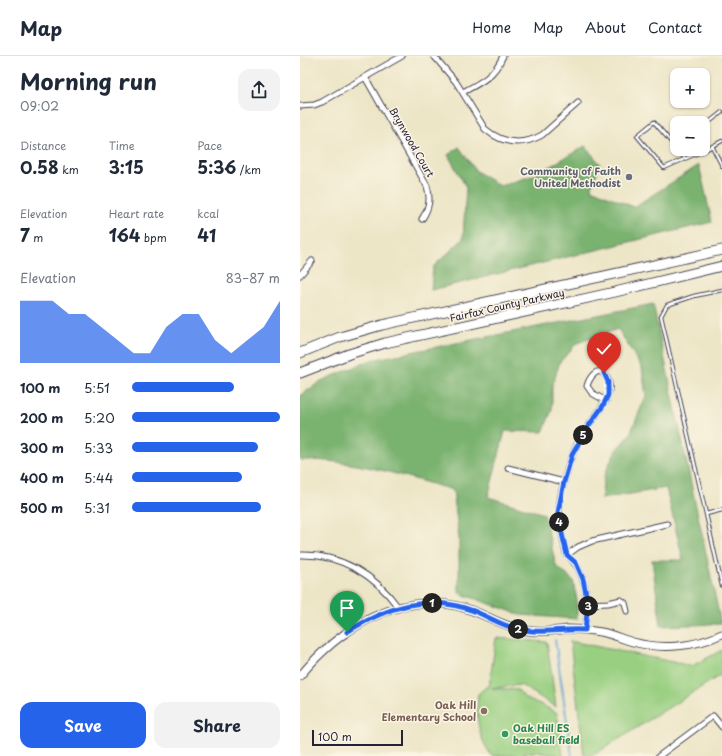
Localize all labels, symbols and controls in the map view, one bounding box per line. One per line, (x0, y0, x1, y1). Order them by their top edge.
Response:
text: Map (20, 14, 62, 42)
text: Home (472, 17, 511, 38)
text: Map (533, 17, 563, 38)
text: About (585, 17, 626, 38)
text: Contact (648, 17, 702, 38)
text: Morning run (20, 64, 157, 97)
map controls (670, 68, 710, 156)
button: + (670, 68, 710, 108)
button: share (238, 69, 280, 111)
text: 09:02 (20, 96, 59, 115)
street label: Brynwood Court (386, 104, 439, 180)
button: − (670, 116, 710, 156)
text: Distance (20, 137, 66, 154)
text: Time (109, 137, 135, 154)
text: Pace (197, 137, 222, 154)
text: 0.58 (20, 154, 59, 180)
text: 3:15 (109, 154, 144, 180)
text: 5:36 (197, 154, 236, 180)
text: km (59, 161, 79, 178)
text: /km (236, 161, 261, 178)
place label: Community of Faith United Methodist (520, 163, 621, 190)
marker: Community of Faith United Methodist (624, 172, 634, 182)
text: Elevation (20, 205, 67, 222)
text: Heart rate (109, 205, 164, 222)
text: kcal (197, 205, 219, 222)
text: 7 (20, 222, 30, 248)
text: 164 (109, 222, 140, 248)
text: 41 (197, 222, 216, 248)
text: m (30, 229, 43, 246)
text: bpm (140, 229, 167, 246)
text: Elevation (20, 268, 76, 287)
text: 83–87 m (226, 268, 280, 287)
street label: Fairfax County Parkway (448, 284, 566, 326)
pin (587, 332, 621, 373)
icon: check (593, 338, 615, 360)
text: 100 m (20, 378, 61, 397)
text: 5:51 (84, 378, 110, 397)
text: 200 m (20, 408, 64, 427)
text: 5:20 (84, 408, 115, 427)
pin: 5 (573, 425, 593, 445)
text: 5 (579, 426, 587, 443)
text: 300 m (20, 438, 64, 457)
text: 5:33 (84, 438, 113, 457)
text: 400 m (20, 468, 64, 487)
text: 5:44 (84, 468, 113, 487)
text: 500 m (20, 498, 63, 517)
text: 5:31 (84, 498, 110, 517)
pin: 4 (549, 512, 569, 532)
text: 4 (555, 513, 563, 530)
pin (330, 591, 364, 632)
pin: 1 (422, 593, 442, 613)
text: 1 (429, 594, 435, 611)
pin: 3 (578, 596, 598, 616)
icon: arrive (336, 597, 358, 619)
text: 3 (584, 597, 592, 614)
pin: 2 (508, 619, 528, 639)
text: 2 (514, 620, 522, 637)
place label: Oak Hill Elementary School (382, 697, 476, 724)
button: Save (20, 702, 146, 748)
button: Share (154, 702, 280, 748)
marker: Oak Hill Elementary School (479, 706, 489, 716)
place label: Oak Hill ES baseball field (513, 720, 580, 747)
scale bar (312, 728, 403, 747)
text: 100 m (318, 728, 352, 745)
marker: Oak Hill ES baseball field (500, 729, 510, 739)

